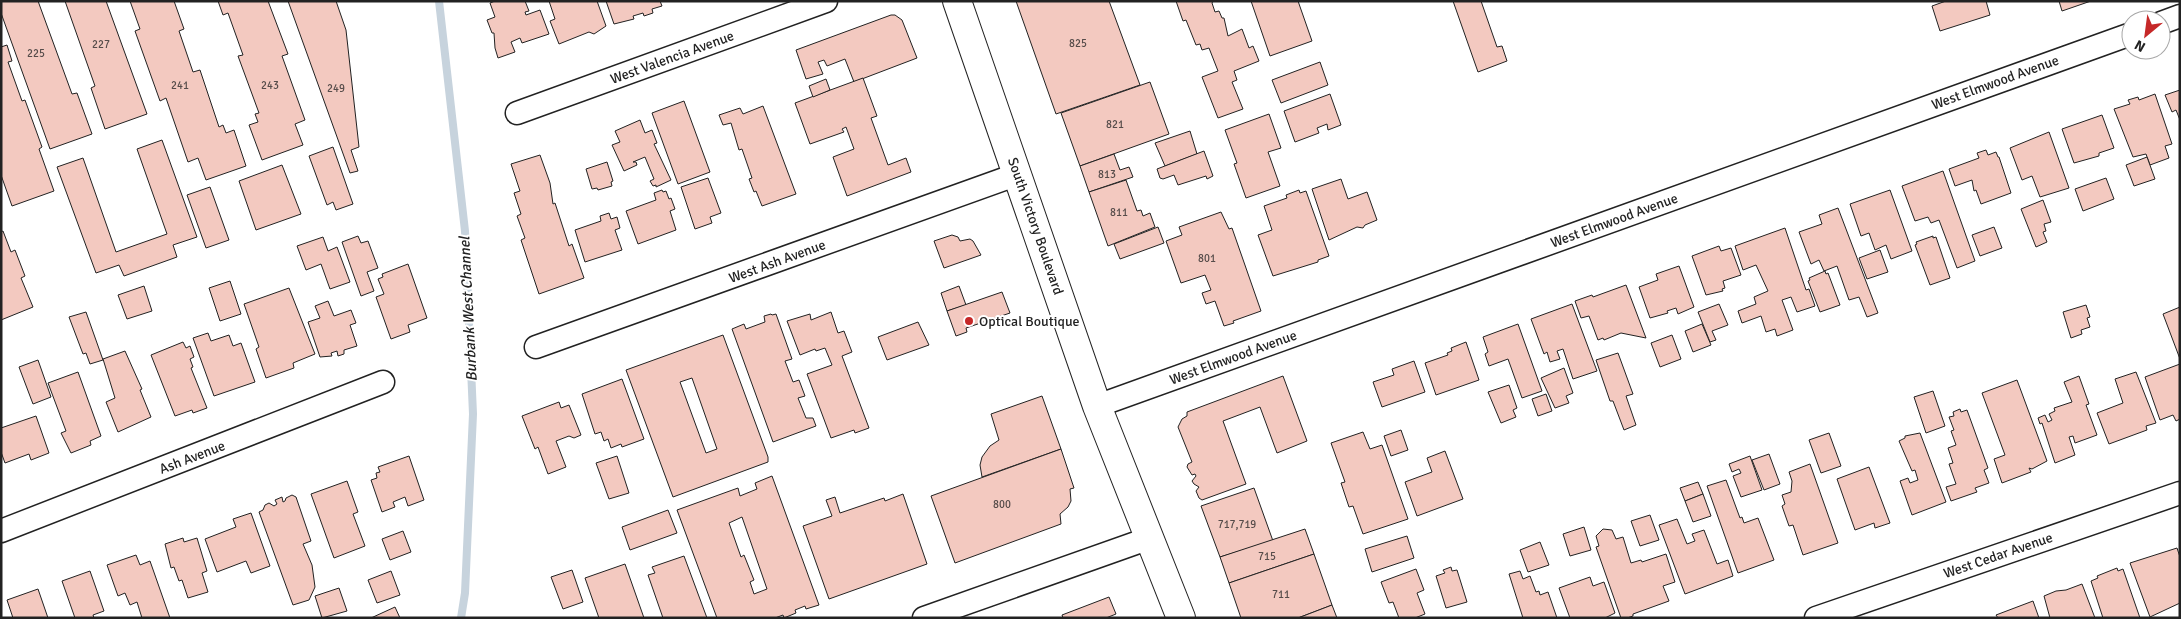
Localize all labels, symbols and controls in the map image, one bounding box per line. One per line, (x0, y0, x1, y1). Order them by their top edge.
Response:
north arrow (2121, 10, 2171, 60)
street label: West Valencia Avenue (608, 27, 736, 88)
text: N (2132, 36, 2148, 56)
house number: 825 (1069, 37, 1087, 50)
house number: 227 (92, 38, 110, 51)
house number: 225 (27, 47, 45, 60)
street label: West Elmwood Avenue (1929, 52, 2061, 113)
house number: 241 (171, 79, 189, 92)
house number: 243 (261, 79, 279, 92)
house number: 249 (327, 82, 345, 95)
house number: 821 (1106, 118, 1124, 131)
street label: South Victory Boulevard (1004, 155, 1067, 297)
house number: 813 (1098, 168, 1116, 181)
street label: West Elmwood Avenue (1548, 190, 1680, 251)
house number: 811 (1110, 206, 1128, 219)
water label: Burbank West Channel (455, 234, 481, 382)
street label: West Ash Avenue (727, 236, 828, 287)
house number: 801 (1198, 252, 1216, 265)
place label: Optical Boutique (979, 313, 1080, 330)
marker: Optical Boutique (963, 315, 975, 327)
street label: West Elmwood Avenue (1167, 327, 1299, 388)
street label: Ash Avenue (157, 437, 228, 478)
house number: 800 (993, 498, 1011, 511)
house number: 717,719 (1218, 518, 1256, 531)
street label: West Cedar Avenue (1941, 529, 2055, 582)
house number: 715 (1258, 550, 1276, 563)
house number: 711 (1272, 588, 1290, 601)

